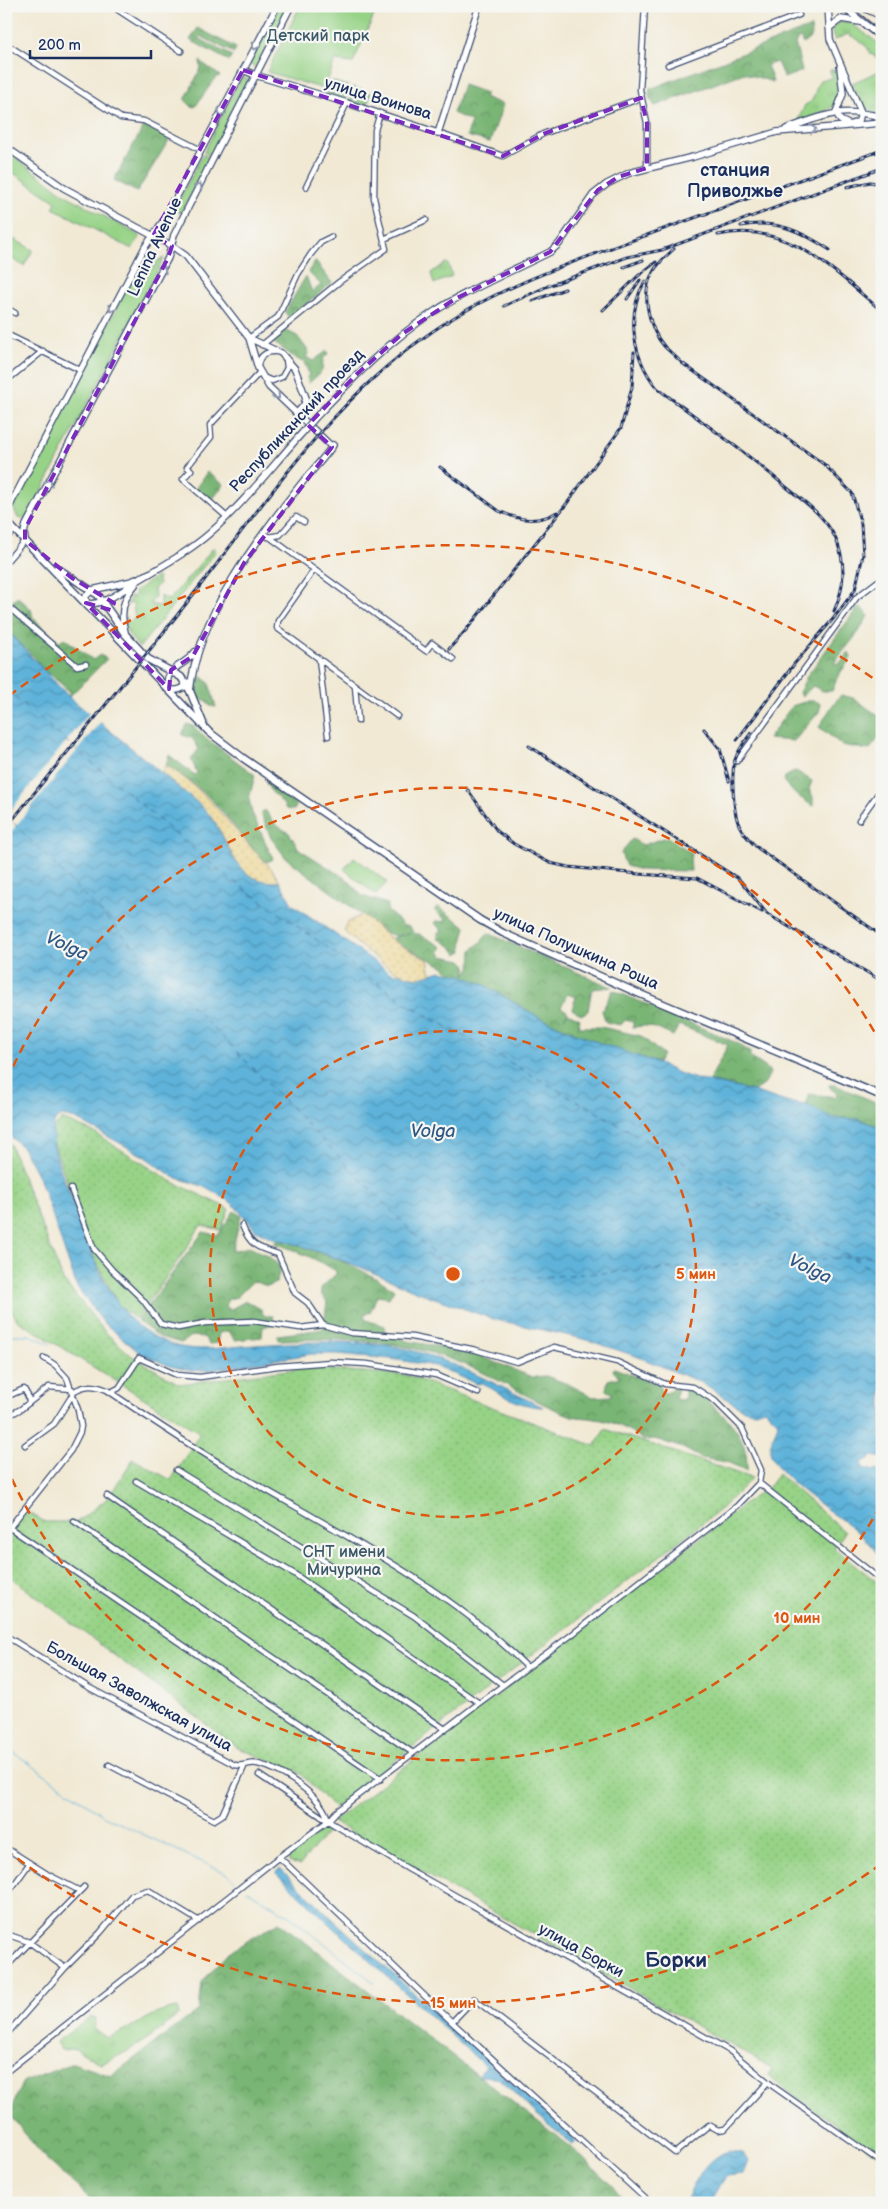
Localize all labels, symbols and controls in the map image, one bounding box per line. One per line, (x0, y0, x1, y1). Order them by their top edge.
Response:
park label: Детский парк (267, 27, 370, 46)
scale bar (30, 28, 151, 60)
text: 200 m (38, 36, 81, 55)
one-way arrow (251, 42, 261, 51)
street label: улица Воинова (322, 74, 434, 125)
one-way arrow (217, 107, 227, 116)
one-way arrow (810, 124, 818, 135)
district label: станция Приволжье (687, 160, 783, 202)
one-way arrow (193, 182, 203, 191)
street label: Lenina Avenue (124, 194, 186, 300)
one-way arrow (156, 265, 166, 274)
one-way arrow (108, 304, 118, 313)
street label: Республиканский проезд (226, 345, 369, 497)
one-way arrow (271, 390, 280, 399)
one-way arrow (43, 479, 53, 488)
street label: улица Полушкина Роща (490, 904, 662, 994)
water label: Volga (42, 927, 92, 965)
water label: Volga (410, 1121, 456, 1142)
water label: Volga (785, 1250, 835, 1288)
centre of rings (444, 1265, 462, 1283)
text: 5 мин (676, 1265, 716, 1284)
park label: СНТ имени Мичурина (303, 1543, 385, 1580)
text: 10 мин (774, 1609, 820, 1628)
street label: Большая Заволжская улица (43, 1638, 236, 1756)
street label: улица Борки (535, 1920, 627, 1982)
district label: Борки (645, 1948, 707, 1973)
text: 15 мин (430, 1994, 476, 2013)

